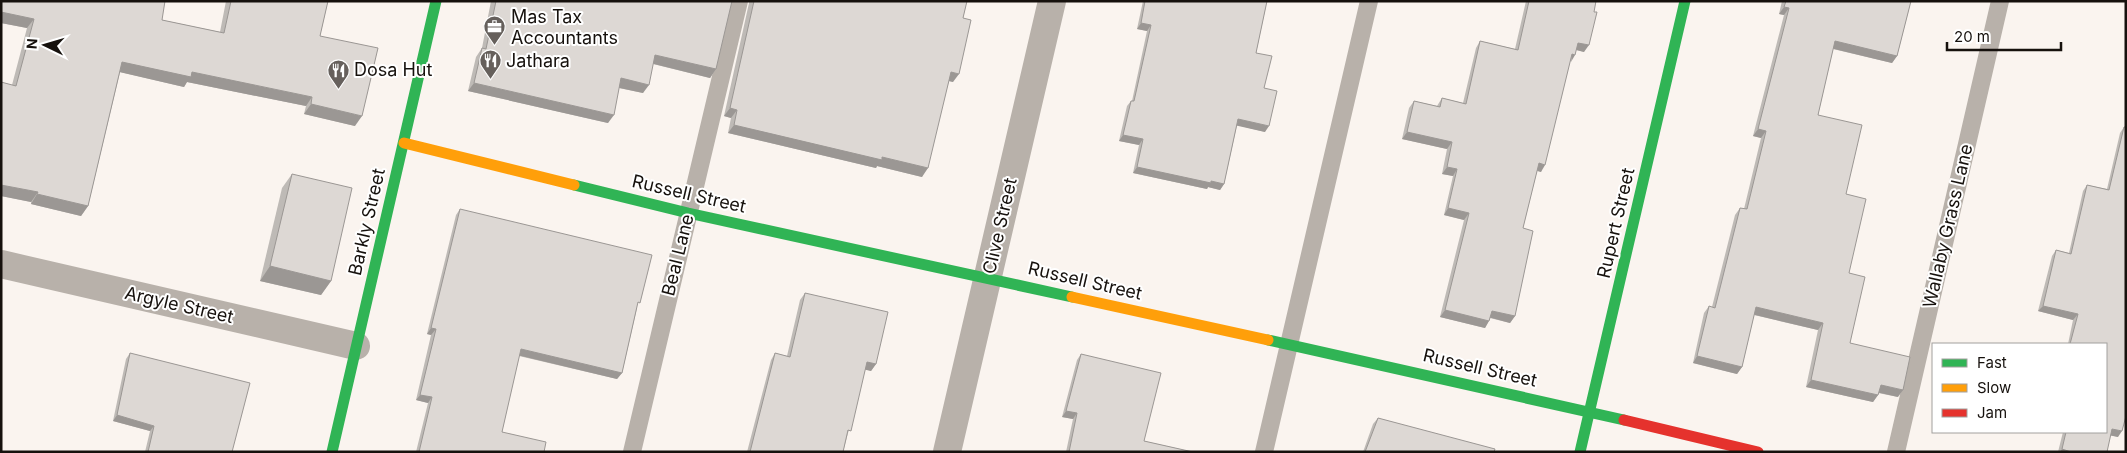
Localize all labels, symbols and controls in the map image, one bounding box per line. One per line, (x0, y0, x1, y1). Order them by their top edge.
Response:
place label: Mas Tax Accountants (511, 6, 618, 48)
office icon: Mas Tax Accountants (483, 15, 507, 46)
north arrow (20, 20, 70, 70)
scale bar (1947, 20, 2061, 52)
text: 20 m (1954, 27, 1990, 46)
text: N (23, 38, 40, 50)
restaurant icon: Jathara (478, 49, 502, 80)
place label: Jathara (506, 50, 570, 71)
restaurant icon: Dosa Hut (326, 58, 350, 89)
place label: Dosa Hut (354, 59, 432, 80)
street label: Wallaby Grass Lane (1918, 142, 1977, 310)
street label: Barkly Street (344, 166, 389, 277)
street label: Rupert Street (1593, 166, 1638, 280)
street label: Russell Street (630, 170, 748, 217)
street label: Clive Street (978, 176, 1021, 276)
street label: Beal Lane (657, 212, 698, 298)
street label: Russell Street (1026, 257, 1144, 304)
street label: Argyle Street (123, 282, 236, 327)
legend (1932, 343, 2107, 433)
street label: Russell Street (1421, 344, 1539, 391)
text: Fast (1977, 353, 2007, 372)
text: Slow (1977, 378, 2011, 397)
text: Jam (1977, 403, 2007, 422)

